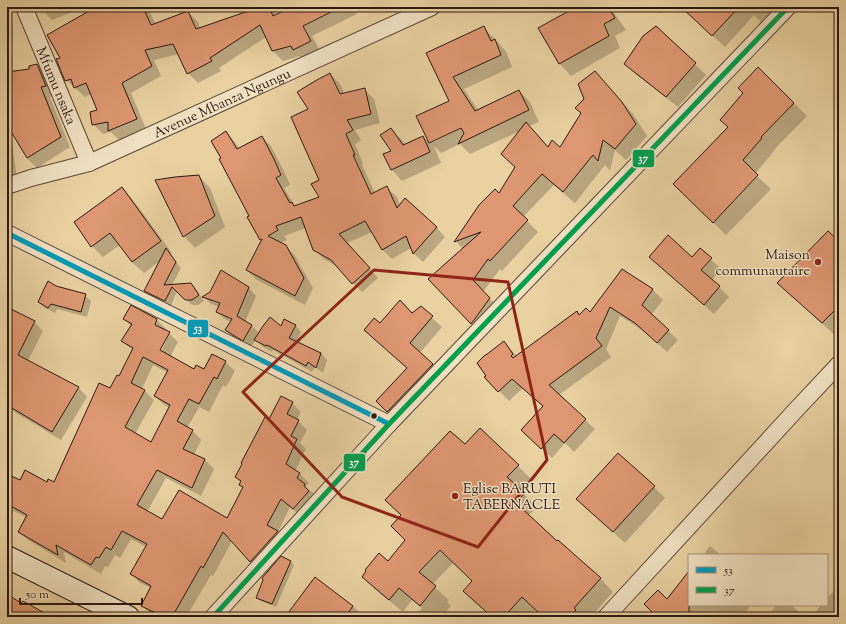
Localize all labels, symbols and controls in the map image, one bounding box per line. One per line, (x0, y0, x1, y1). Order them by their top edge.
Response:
street label: Mfumu nsaka (30, 44, 80, 129)
street label: Avenue Mbanza Ngungu (151, 65, 295, 144)
line badge: 37 (632, 149, 655, 168)
text: 37 (638, 151, 648, 167)
place label: Maison communautaire (715, 246, 810, 282)
marker: Maison communautaire (813, 257, 823, 267)
line badge: 53 (187, 319, 209, 338)
text: 53 (193, 321, 203, 337)
unlabelled marker (369, 411, 379, 421)
line badge: 37 (343, 453, 366, 472)
text: 37 (349, 455, 359, 471)
place label: Eglise BARUTI TABERNACLE (463, 480, 561, 516)
marker: Eglise BARUTI TABERNACLE (450, 491, 460, 501)
legend (688, 554, 828, 606)
text: 53 (723, 562, 733, 580)
scale bar (20, 580, 142, 606)
text: 37 (724, 582, 735, 600)
text: 50 m (25, 586, 49, 604)

